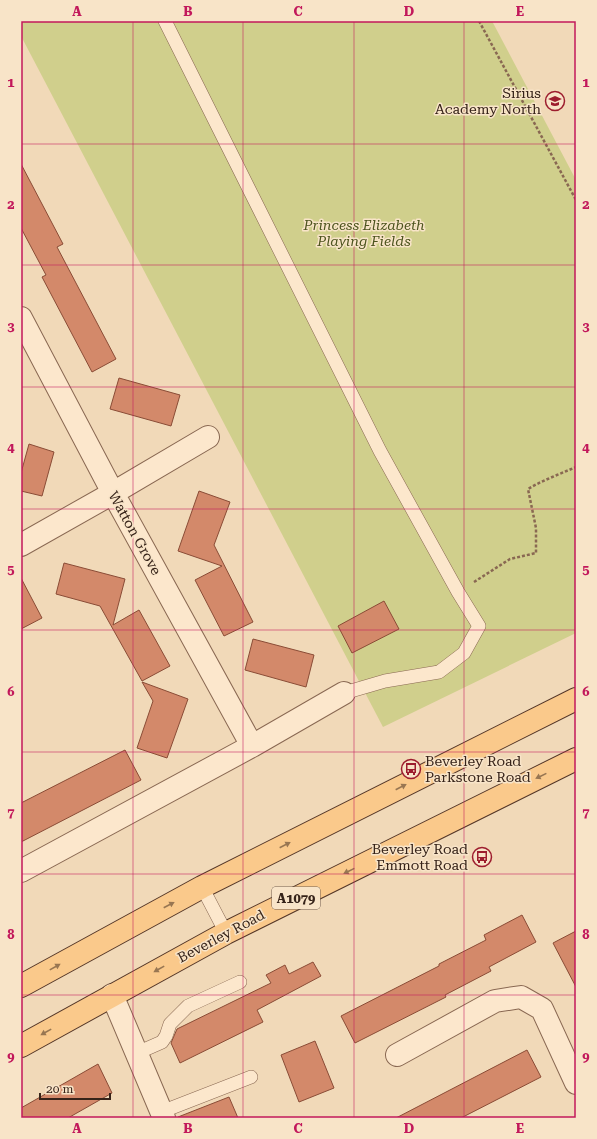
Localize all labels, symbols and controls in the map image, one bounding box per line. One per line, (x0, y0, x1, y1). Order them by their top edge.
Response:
text: A (72, 4, 82, 19)
text: B (183, 4, 193, 19)
text: C (293, 4, 303, 19)
text: D (404, 4, 414, 19)
text: E (516, 4, 524, 19)
text: 1 (7, 75, 15, 90)
text: 1 (582, 75, 590, 90)
place label: Sirius Academy North (435, 85, 541, 117)
school or university icon: Sirius Academy North (544, 90, 566, 112)
text: 2 (7, 197, 15, 212)
text: 2 (582, 197, 590, 212)
park label: Princess Elizabeth Playing Fields (302, 217, 425, 249)
text: 3 (7, 319, 15, 334)
text: 3 (582, 319, 590, 334)
text: 4 (7, 440, 15, 455)
text: 4 (582, 440, 590, 455)
street label: Watton Grove (105, 488, 165, 578)
text: 5 (7, 562, 15, 577)
text: 5 (582, 562, 590, 577)
text: 6 (7, 684, 15, 699)
text: 6 (582, 684, 590, 699)
place label: Beverley Road Parkstone Road (425, 753, 531, 785)
bus stop icon: Beverley Road Parkstone Road (400, 758, 422, 780)
one-way arrow (535, 773, 547, 779)
one-way arrow (395, 784, 407, 790)
text: 7 (7, 805, 15, 820)
text: 7 (582, 805, 590, 820)
place label: Beverley Road Emmott Road (372, 841, 468, 873)
one-way arrow (279, 842, 291, 849)
bus stop icon: Beverley Road Emmott Road (471, 846, 493, 868)
one-way arrow (344, 868, 355, 875)
road number: A1079 (272, 887, 320, 909)
one-way arrow (164, 902, 175, 908)
street label: Beverley Road (175, 906, 267, 966)
text: 8 (7, 927, 15, 942)
text: 8 (582, 927, 590, 942)
one-way arrow (49, 963, 61, 970)
one-way arrow (153, 966, 165, 973)
one-way arrow (40, 1029, 51, 1036)
text: 9 (7, 1049, 15, 1064)
text: 9 (582, 1049, 590, 1064)
scale bar (40, 1075, 110, 1101)
text: 20 m (46, 1082, 73, 1096)
text: A (72, 1121, 82, 1136)
text: B (183, 1121, 193, 1136)
text: C (293, 1121, 303, 1136)
text: D (404, 1121, 414, 1136)
text: E (516, 1121, 524, 1136)

